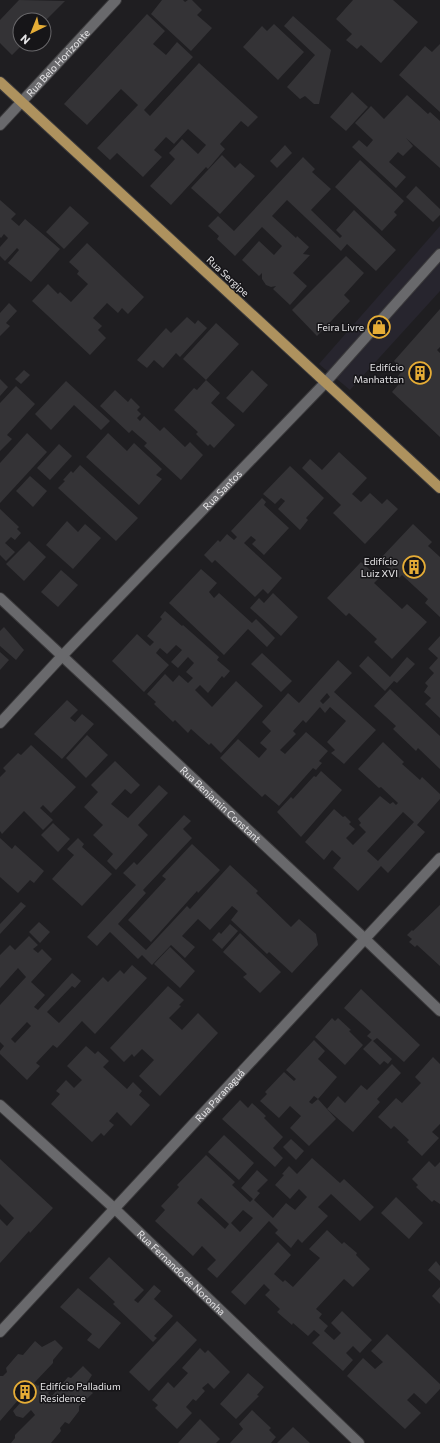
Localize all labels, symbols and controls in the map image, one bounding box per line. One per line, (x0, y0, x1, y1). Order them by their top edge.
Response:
north arrow (12, 12, 52, 52)
street label: Rua Belo Horizonte (24, 26, 92, 99)
text: N (17, 32, 32, 47)
street label: Rua Sergipe (204, 253, 252, 299)
shop icon: Feira Livre (366, 314, 392, 340)
place label: Feira Livre (317, 321, 364, 333)
building icon: Edifício Manhattan (407, 360, 433, 386)
place label: Edifício Manhattan (353, 361, 404, 385)
street label: Rua Santos (200, 467, 244, 512)
building icon: Edifício Luiz XVI (401, 554, 427, 580)
place label: Edifício Luiz XVI (361, 555, 398, 579)
street label: Rua Benjamin Constant (178, 764, 263, 845)
street label: Rua Paranaguá (192, 1067, 247, 1124)
street label: Rua Fernando de Noronha (135, 1228, 228, 1318)
building icon: Edifício Palladium Residence (12, 1379, 38, 1405)
place label: Edifício Palladium Residence (40, 1380, 121, 1404)

